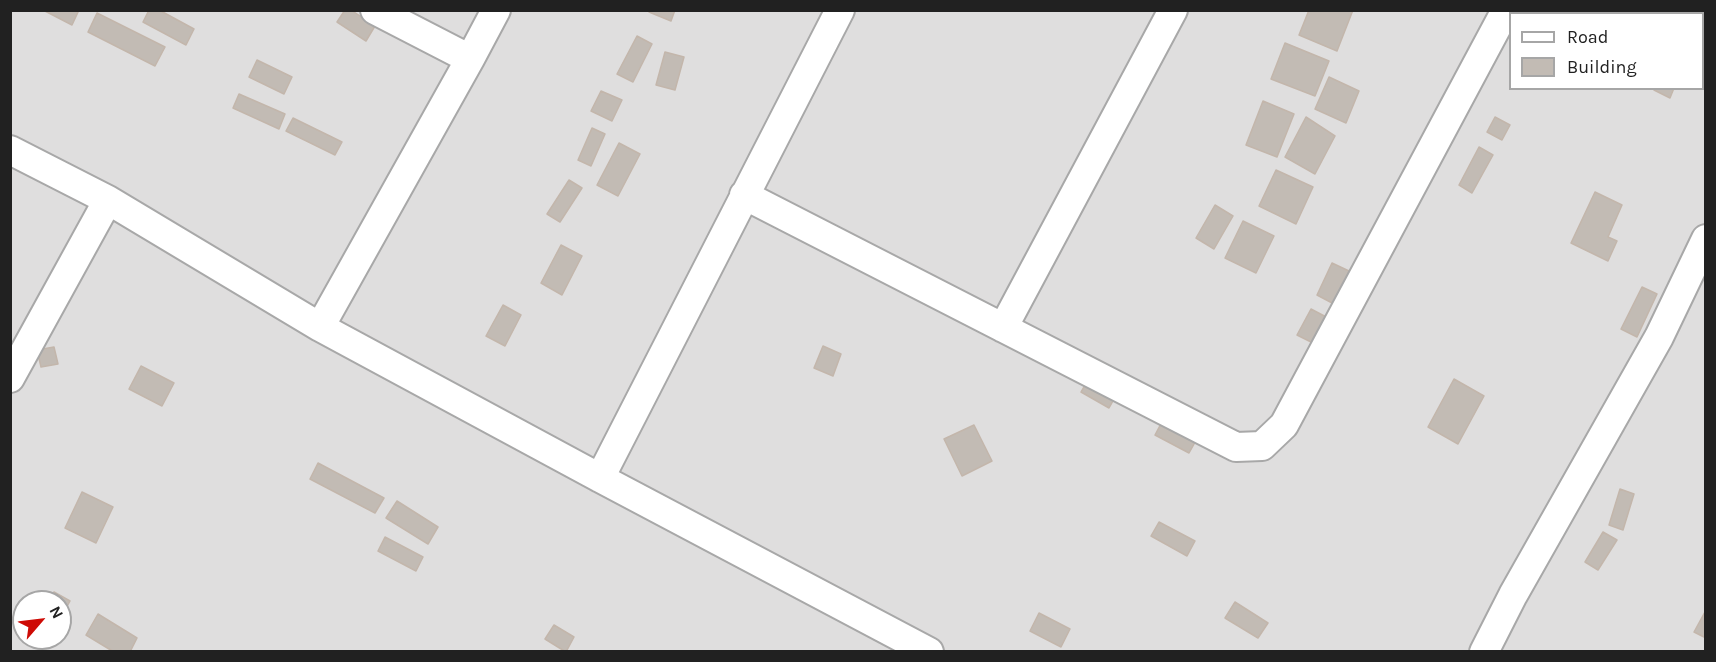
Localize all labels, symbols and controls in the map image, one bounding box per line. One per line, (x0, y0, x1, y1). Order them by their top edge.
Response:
legend (1509, 12, 1704, 90)
text: Road (1567, 26, 1608, 48)
text: Building (1567, 56, 1637, 78)
north arrow (12, 590, 72, 650)
text: N (45, 603, 68, 622)

